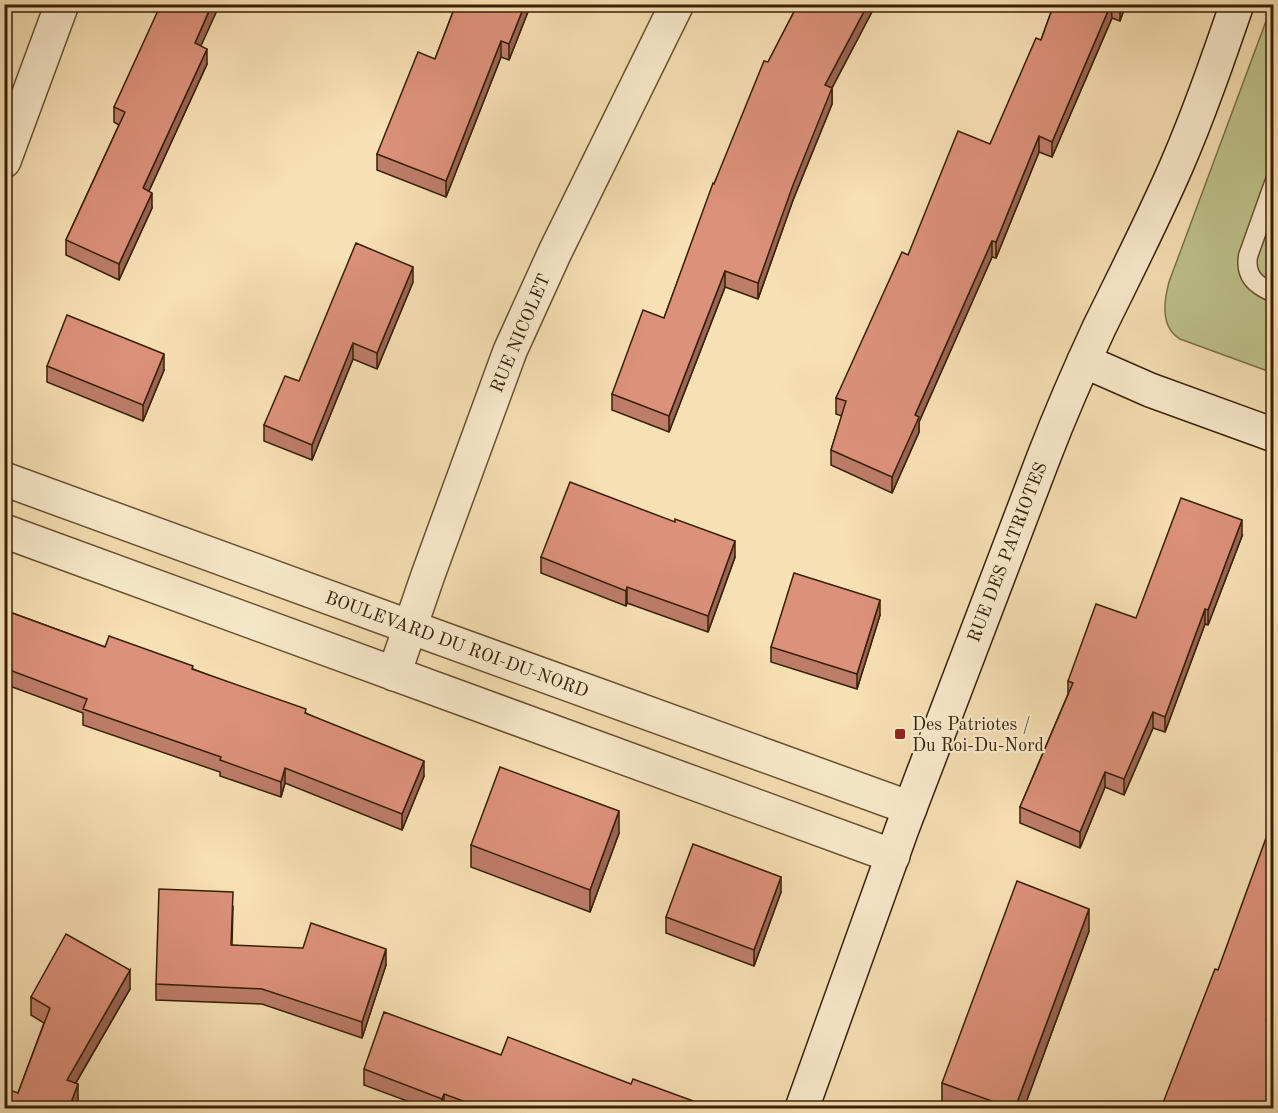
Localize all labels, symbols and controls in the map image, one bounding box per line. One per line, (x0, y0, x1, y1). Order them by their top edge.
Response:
street label: RUE NICOLET (488, 272, 554, 395)
street label: RUE DES PATRIOTES (965, 460, 1051, 645)
street label: BOULEVARD DU ROI-DU-NORD (323, 589, 591, 701)
place label: Des Patriotes / Du Roi-Du-Nord (912, 716, 1044, 755)
marker: Des Patriotes / Du Roi-Du-Nord (893, 727, 907, 741)

